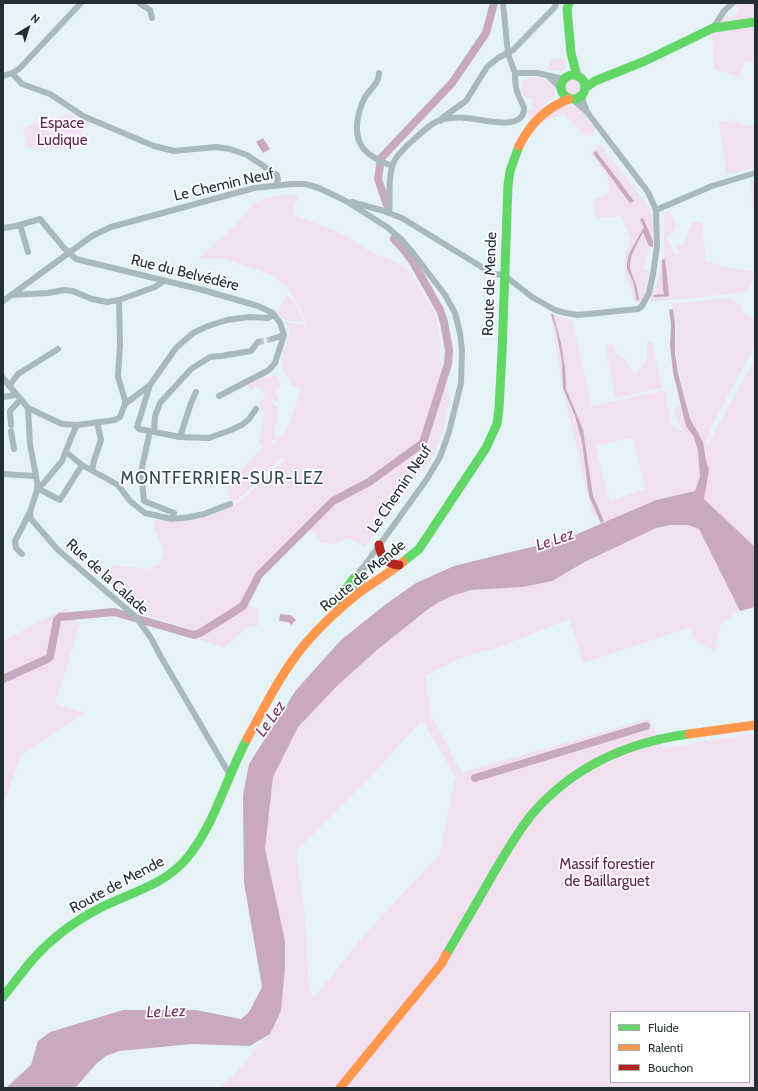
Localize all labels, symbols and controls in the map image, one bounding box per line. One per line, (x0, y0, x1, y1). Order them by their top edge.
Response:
north arrow (8, 8, 48, 48)
text: N (28, 11, 43, 26)
park label: Espace Ludique (37, 115, 87, 150)
street label: Le Chemin Neuf (172, 165, 276, 205)
street label: Route de Mende (479, 232, 501, 336)
street label: Rue du Belvédère (129, 251, 241, 295)
street label: Le Chemin Neuf (364, 442, 436, 536)
district label: MONTFERRIER-SUR-LEZ (120, 469, 324, 489)
water label: Le Lez (533, 525, 577, 555)
street label: Rue de la Calade (62, 535, 152, 619)
street label: Route de Mende (317, 536, 409, 616)
water label: Le Lez (252, 697, 290, 741)
street label: Route de Mende (67, 853, 167, 917)
park label: Massif forestier de Baillarguet (559, 856, 655, 891)
water label: Le Lez (146, 1002, 186, 1022)
legend (610, 1011, 750, 1083)
text: Fluide (648, 1020, 679, 1035)
text: Ralenti (648, 1040, 683, 1055)
text: Bouchon (648, 1060, 693, 1075)

